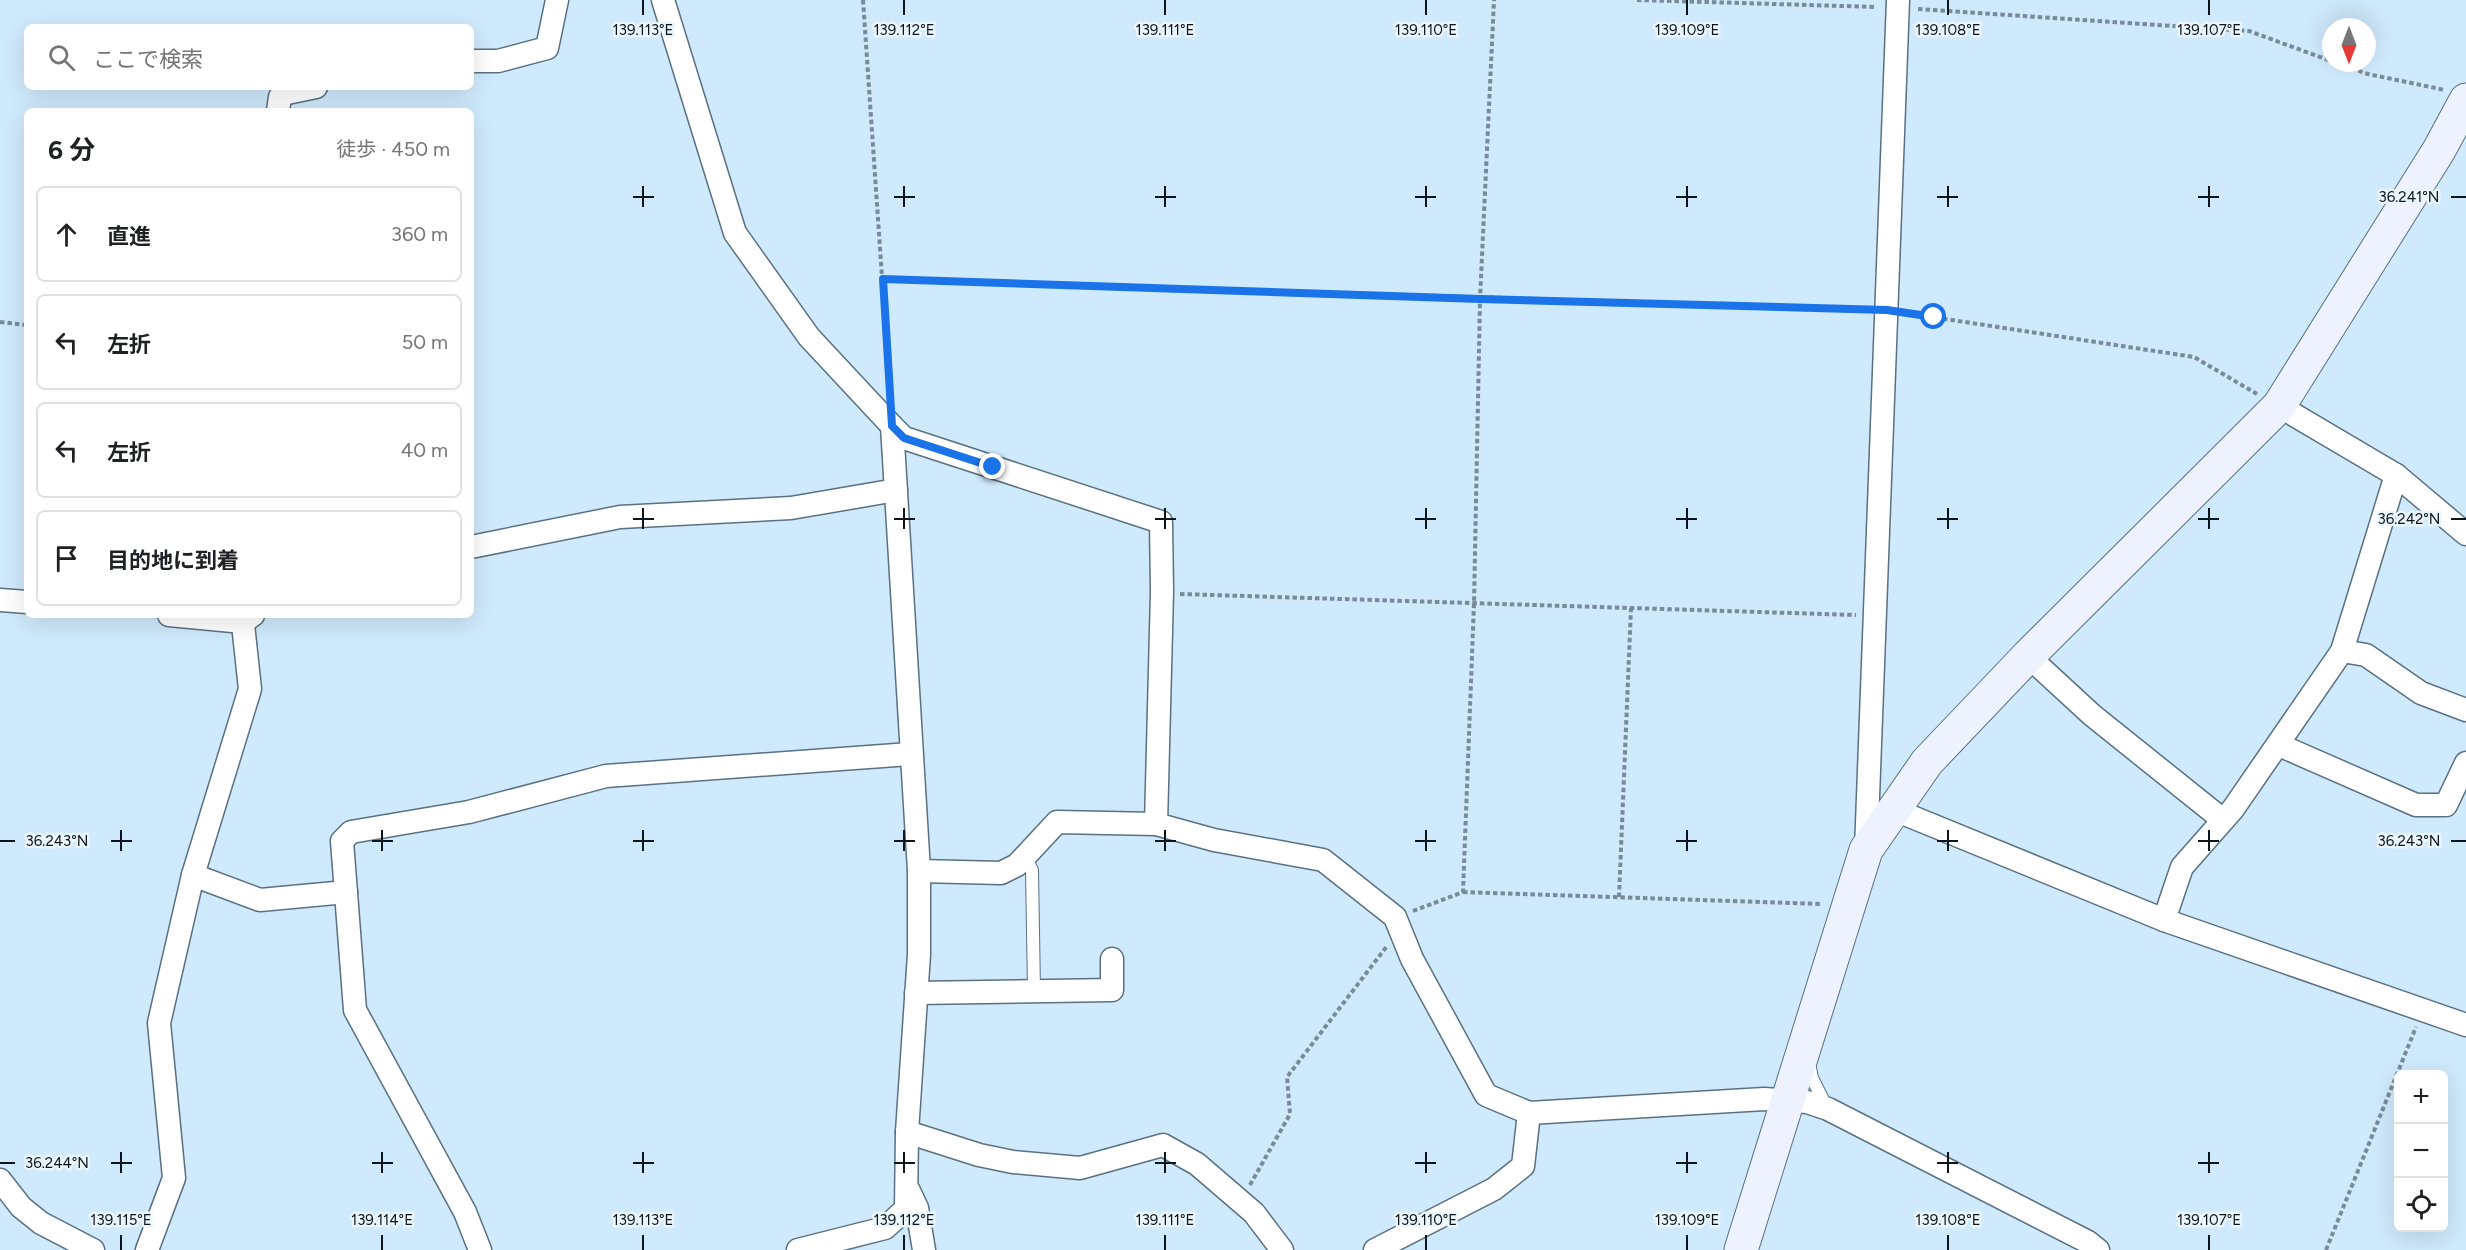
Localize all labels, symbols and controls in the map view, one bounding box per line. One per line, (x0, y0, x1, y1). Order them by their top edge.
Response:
north arrow (2322, 18, 2376, 72)
text: 139.113°E (613, 21, 673, 39)
text: 139.112°E (873, 21, 935, 39)
text: 139.111°E (1136, 21, 1194, 39)
text: 139.110°E (1395, 21, 1457, 39)
text: 139.109°E (1655, 21, 1719, 39)
text: 139.108°E (1915, 21, 1981, 39)
text: 139.107°E (2177, 21, 2241, 39)
search box (24, 24, 474, 90)
icon: search (45, 41, 78, 74)
text: ここで検索 (93, 46, 203, 73)
text: 6 分 (48, 134, 95, 166)
text: 徒歩 · 450 m (336, 137, 450, 161)
text: 36.241°N (2379, 188, 2439, 206)
icon: ahead (50, 218, 83, 251)
text: 360 m (391, 222, 448, 246)
text: 直進 (107, 223, 151, 250)
route start (1920, 303, 1946, 329)
icon: left (50, 326, 83, 359)
text: 50 m (402, 330, 448, 354)
text: 左折 (107, 331, 151, 358)
icon: left (50, 434, 83, 467)
text: 40 m (401, 438, 448, 462)
text: 左折 (107, 439, 151, 466)
route end (979, 453, 1005, 479)
text: 36.242°N (2377, 510, 2441, 528)
icon: arrive (50, 542, 83, 575)
text: 目的地に到着 (107, 547, 239, 574)
text: 36.243°N (26, 832, 88, 850)
text: 36.243°N (2378, 832, 2440, 850)
map controls (2394, 1070, 2448, 1232)
button: + (2394, 1070, 2448, 1124)
button: − (2394, 1124, 2448, 1178)
text: 36.244°N (25, 1154, 89, 1172)
button: locate (2394, 1178, 2448, 1232)
text: 139.115°E (90, 1211, 152, 1229)
text: 139.114°E (351, 1211, 413, 1229)
text: 139.113°E (613, 1211, 673, 1229)
text: 139.112°E (873, 1211, 935, 1229)
text: 139.111°E (1136, 1211, 1194, 1229)
text: 139.110°E (1395, 1211, 1457, 1229)
text: 139.109°E (1655, 1211, 1719, 1229)
text: 139.108°E (1915, 1211, 1981, 1229)
text: 139.107°E (2177, 1211, 2241, 1229)

